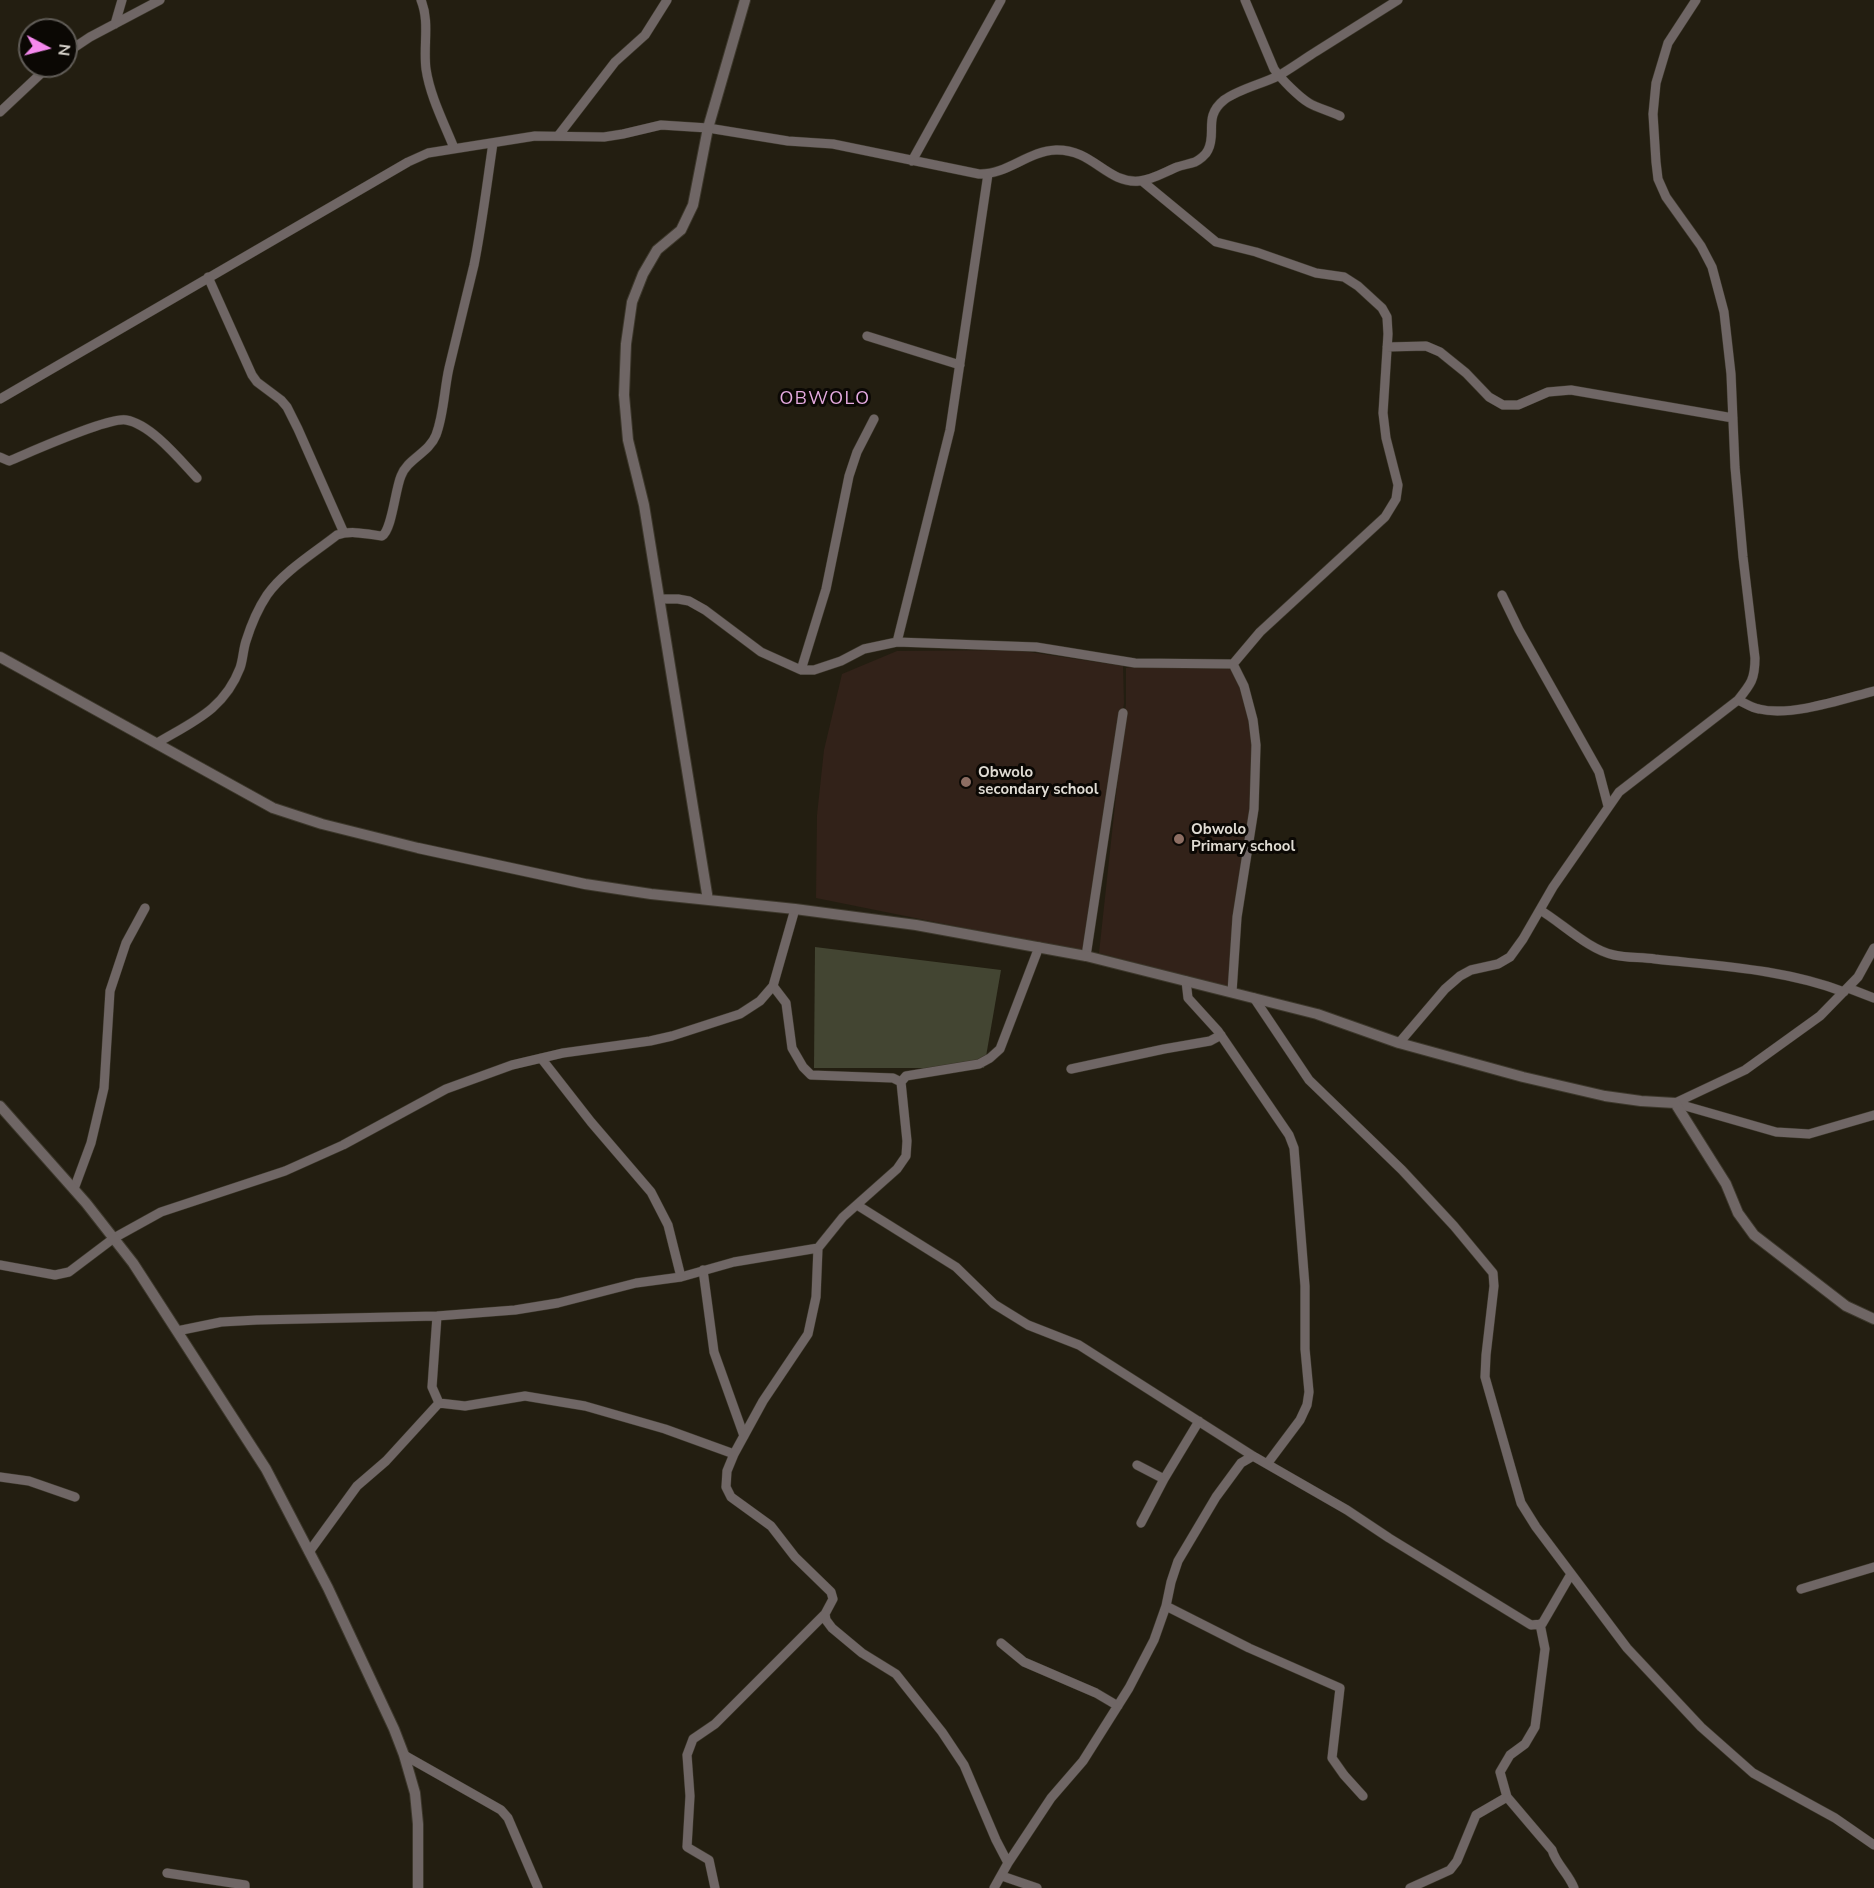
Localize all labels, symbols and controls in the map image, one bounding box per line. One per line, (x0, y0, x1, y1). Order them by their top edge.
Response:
north arrow (18, 18, 78, 78)
text: N (52, 43, 76, 57)
district label: OBWOLO (779, 389, 871, 411)
place label: Obwolo secondary school (978, 764, 1099, 799)
marker: Obwolo secondary school (959, 775, 973, 789)
place label: Obwolo Primary school (1191, 821, 1295, 856)
marker: Obwolo Primary school (1172, 832, 1186, 846)

